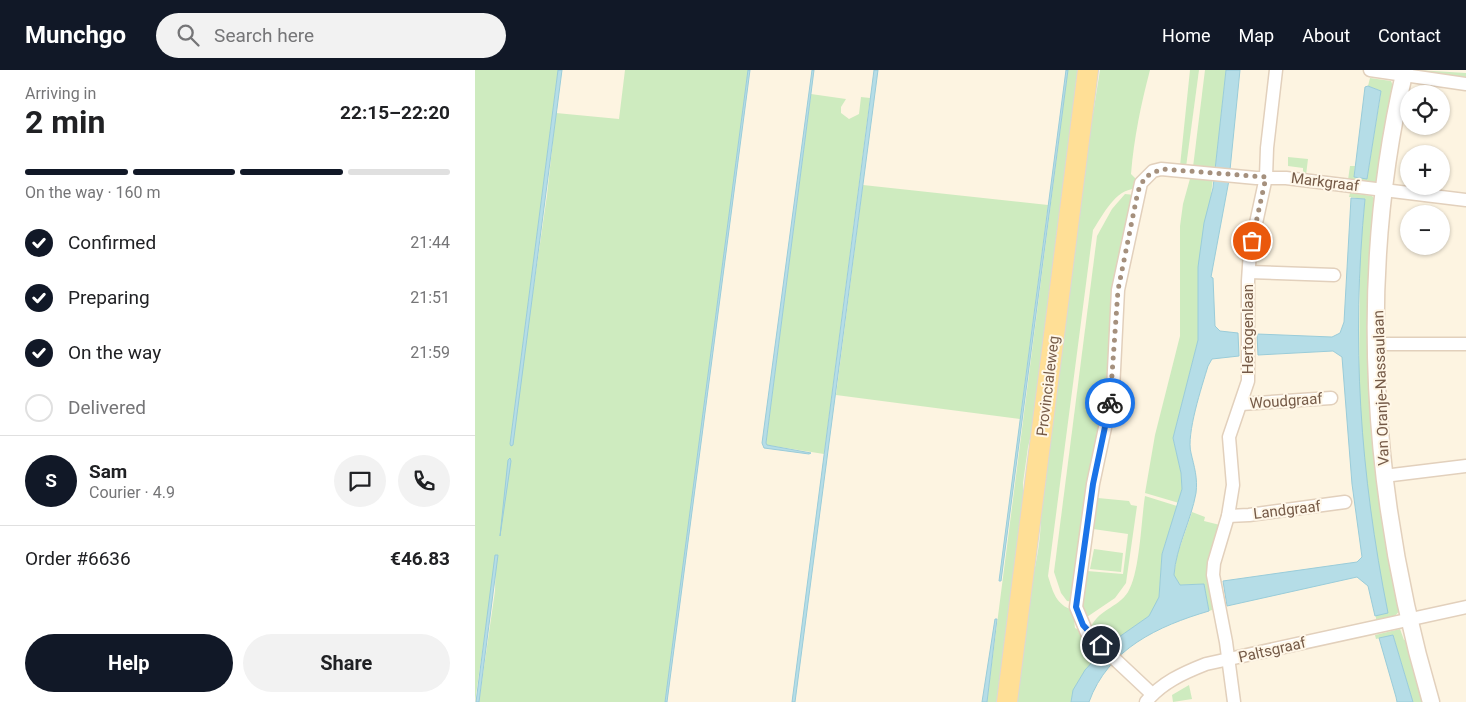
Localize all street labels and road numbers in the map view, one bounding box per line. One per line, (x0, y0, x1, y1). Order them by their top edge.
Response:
street label: Markgraaf (1290, 169, 1361, 195)
street label: Hertogenlaan (1239, 284, 1257, 374)
street label: Van Oranje-Nassaulaan (1369, 310, 1393, 466)
street label: Provincialeweg (1033, 335, 1063, 437)
street label: Woudgraaf (1249, 389, 1324, 413)
street label: Landgraaf (1252, 497, 1322, 523)
street label: Paltsgraaf (1237, 633, 1308, 666)

